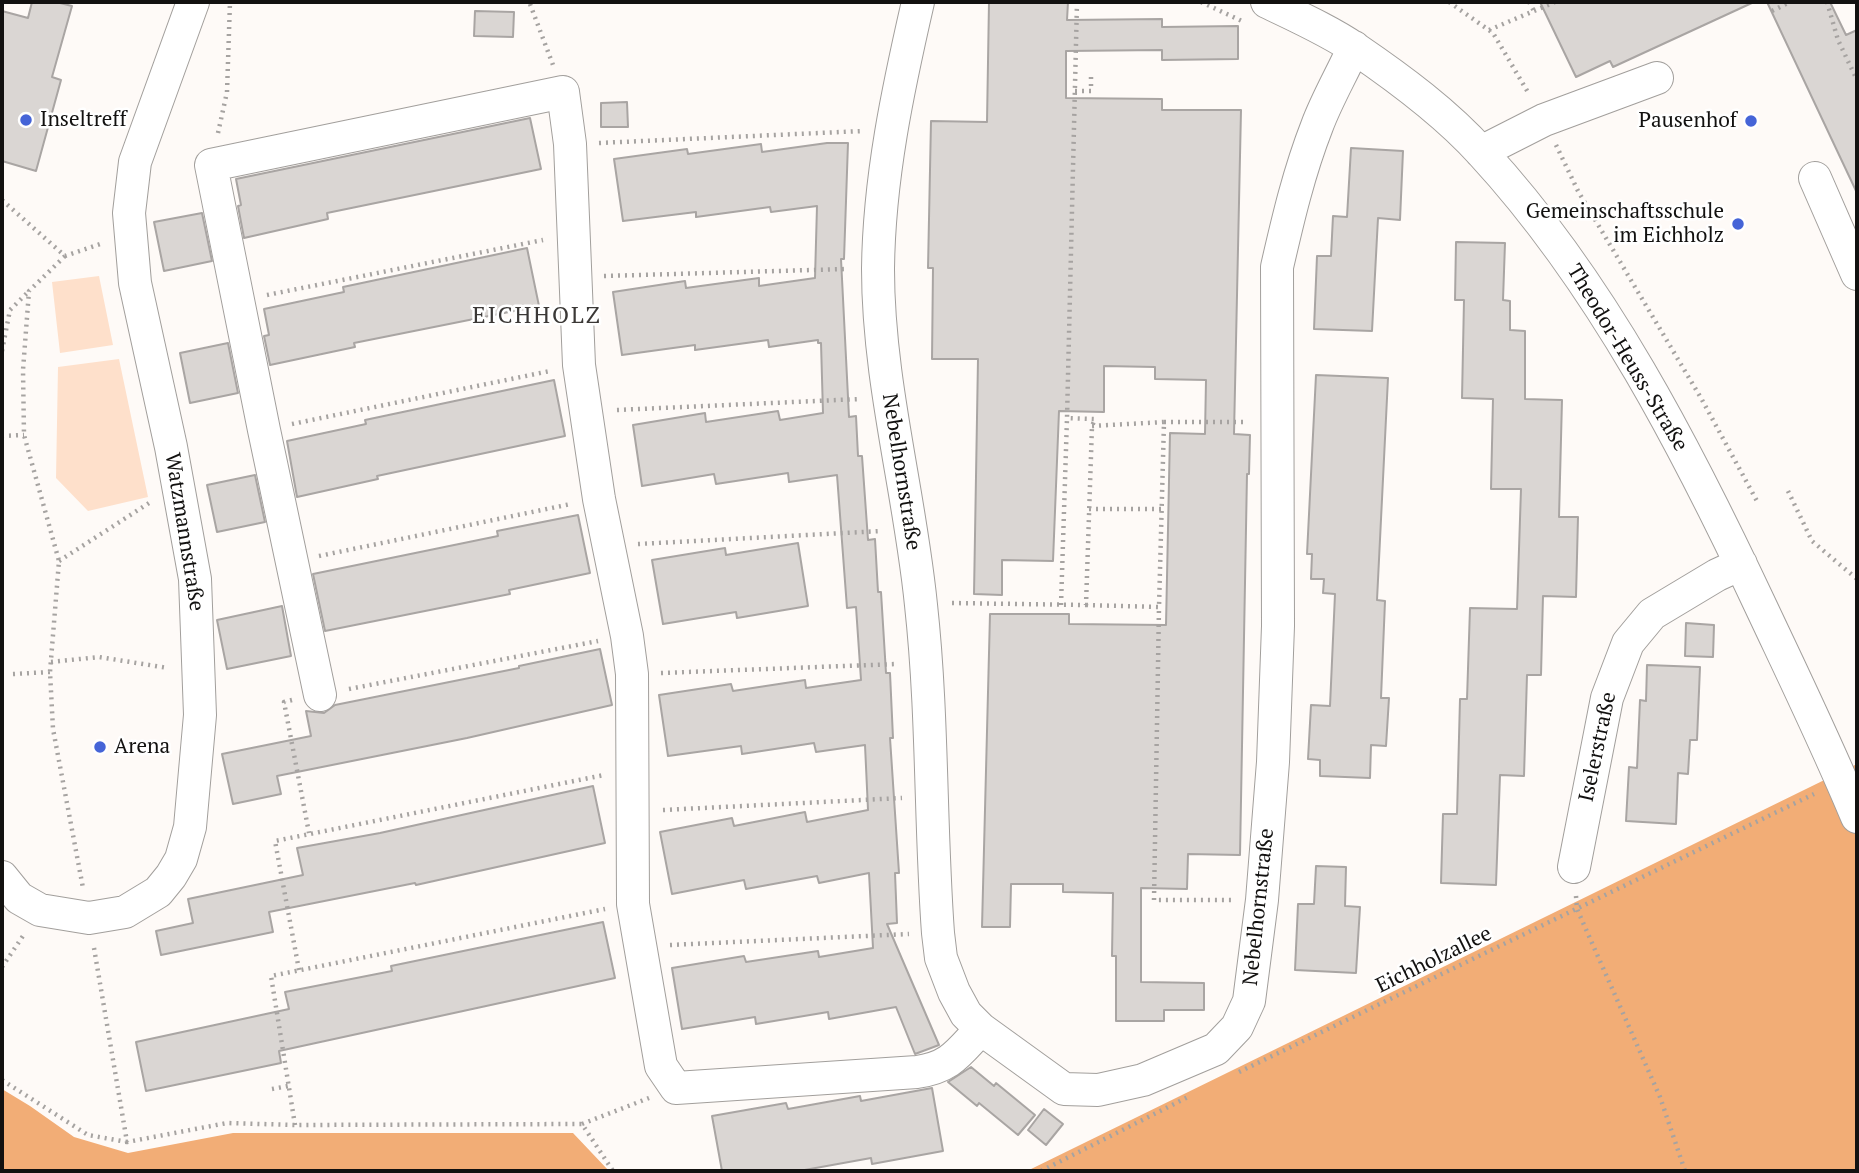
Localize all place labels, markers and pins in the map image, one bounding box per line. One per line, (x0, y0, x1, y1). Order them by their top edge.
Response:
place label: Inseltreff (40, 107, 127, 133)
place label: Pausenhof (1639, 108, 1737, 134)
marker: Inseltreff (18, 112, 34, 128)
marker: Pausenhof (1743, 113, 1759, 129)
place label: Gemeinschaftsschule im Eichholz (1526, 199, 1724, 249)
marker: Gemeinschaftsschule im Eichholz (1730, 216, 1746, 232)
place label: Arena (114, 734, 170, 760)
marker: Arena (92, 739, 108, 755)

